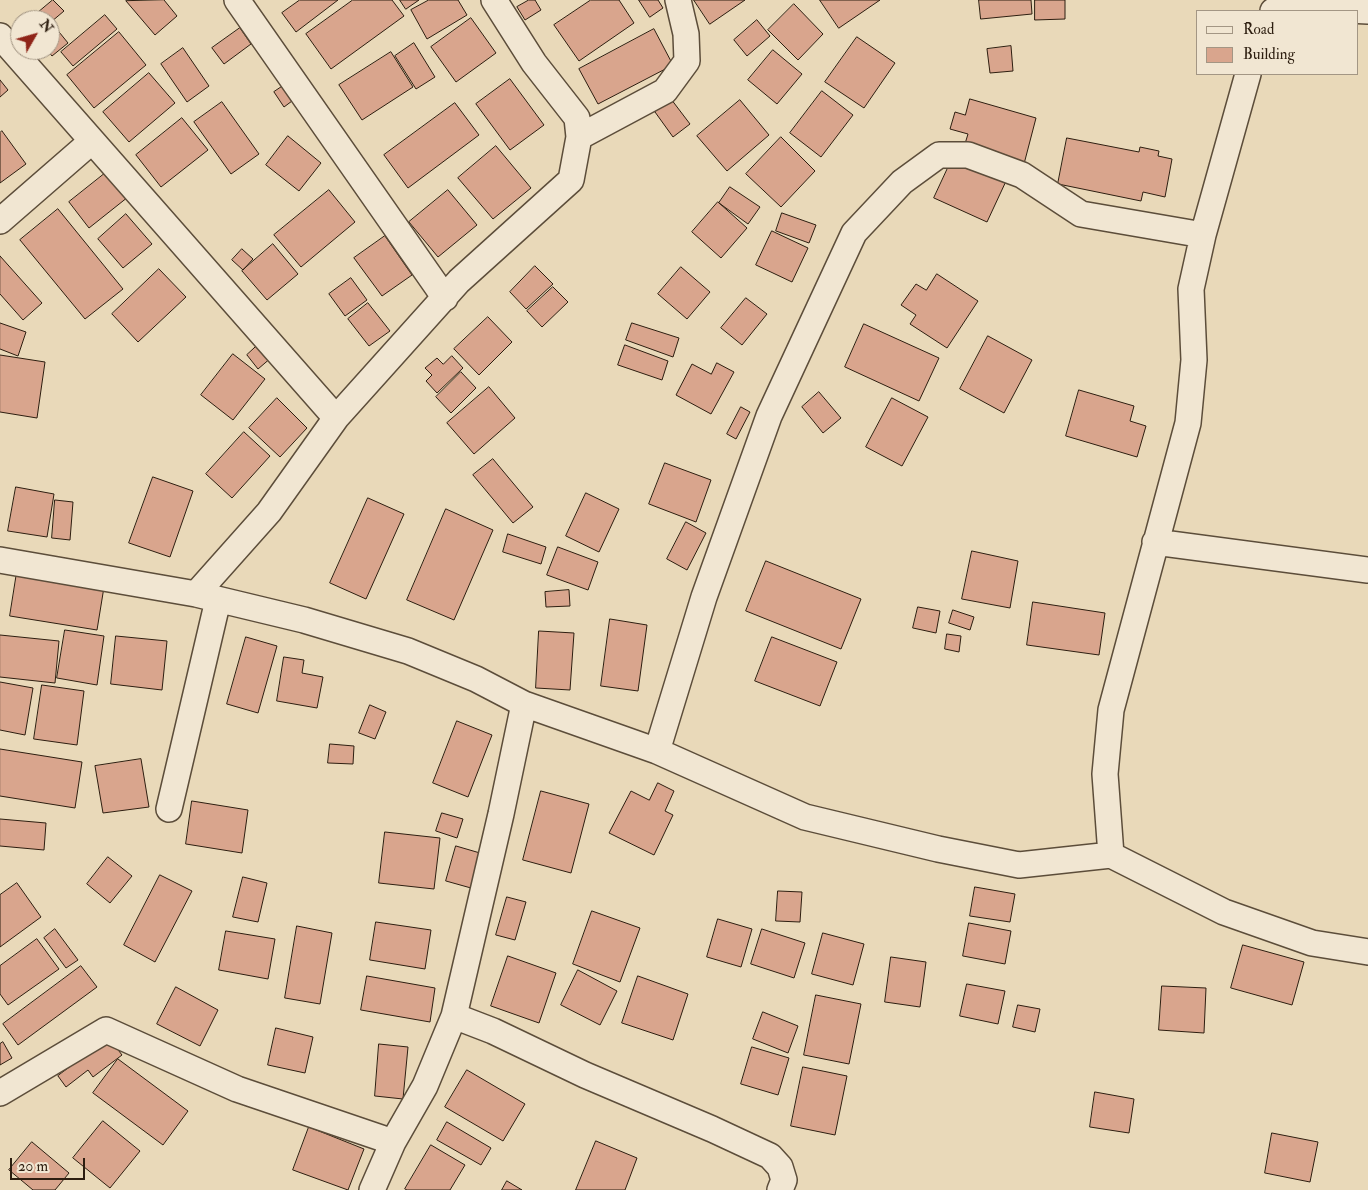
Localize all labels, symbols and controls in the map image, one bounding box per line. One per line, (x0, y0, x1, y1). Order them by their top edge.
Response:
north arrow (10, 10, 60, 60)
legend (1196, 10, 1358, 75)
text: N (36, 16, 57, 36)
text: Road (1243, 20, 1274, 39)
text: Building (1243, 45, 1295, 64)
scale bar (12, 1148, 88, 1180)
text: 20 m (18, 1157, 48, 1176)

